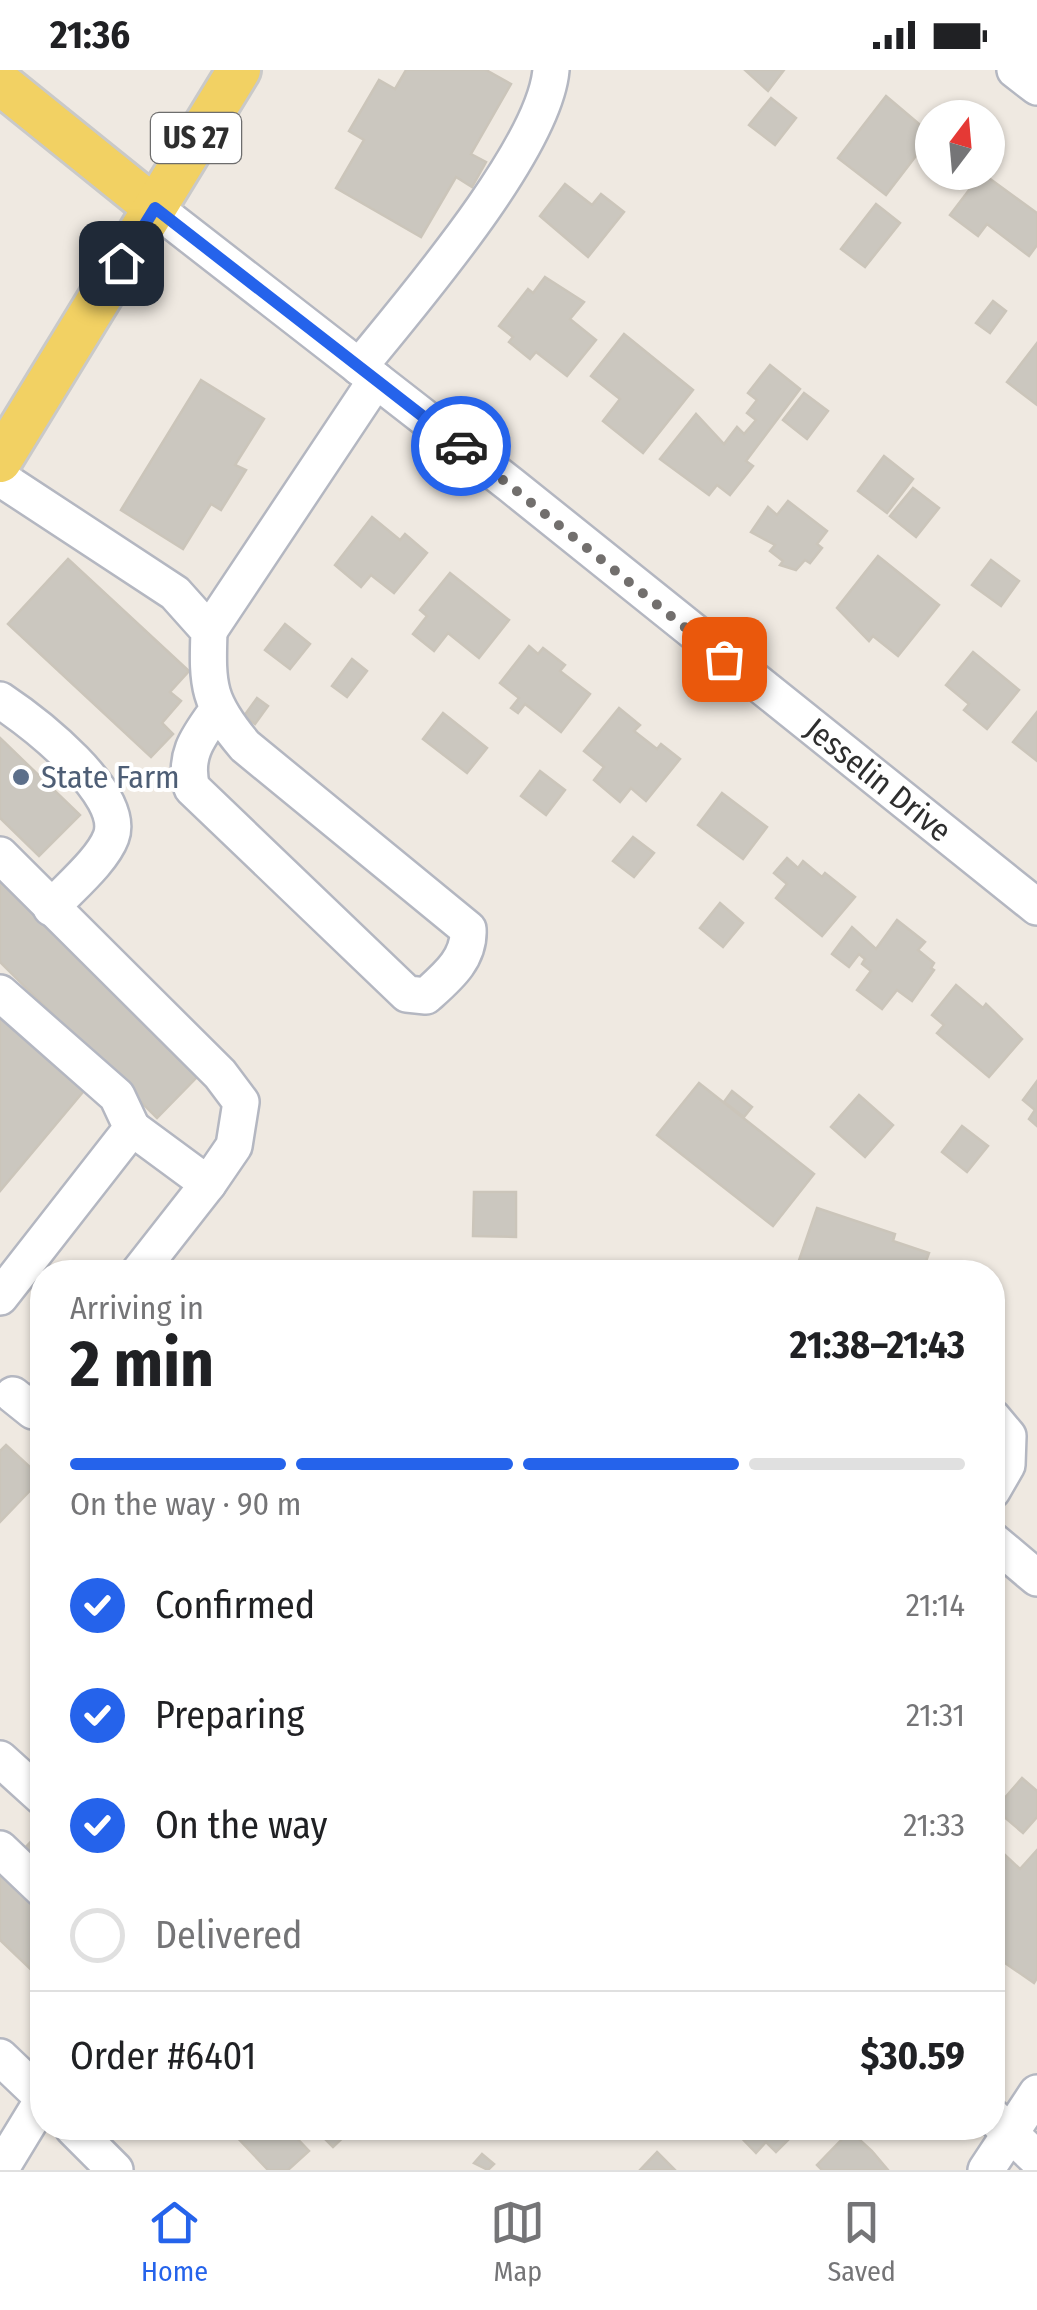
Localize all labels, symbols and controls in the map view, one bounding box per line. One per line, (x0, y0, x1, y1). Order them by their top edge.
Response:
text: 21:36 (50, 12, 130, 58)
north arrow (915, 100, 1005, 190)
map controls (915, 100, 1005, 190)
road number: US 27 (151, 113, 241, 163)
pin (79, 221, 164, 306)
icon: home (94, 236, 149, 291)
courier (411, 396, 511, 496)
icon: car (434, 419, 489, 474)
pin (682, 617, 767, 702)
icon: bag (697, 632, 752, 687)
street label: Jesselin Drive (798, 710, 959, 850)
place label: State Farm (41, 758, 180, 796)
marker: State Farm (10, 766, 32, 788)
text: Arriving in (70, 1289, 204, 1327)
text: 21:38–21:43 (790, 1322, 965, 1368)
text: 2 min (70, 1325, 214, 1403)
text: On the way · 90 m (70, 1485, 301, 1523)
icon: check (70, 1578, 125, 1633)
text: Confirmed (155, 1582, 315, 1628)
text: 21:14 (906, 1586, 965, 1624)
icon: check (70, 1688, 125, 1743)
text: Preparing (155, 1692, 304, 1738)
text: 21:31 (906, 1696, 965, 1734)
icon: check (70, 1798, 125, 1853)
text: On the way (155, 1802, 327, 1848)
text: 21:33 (903, 1806, 965, 1844)
text: Delivered (155, 1912, 302, 1958)
text: Order #6401 (70, 2033, 256, 2079)
text: $30.59 (861, 2033, 965, 2079)
tab: Home (141, 2195, 208, 2288)
tab: Map (490, 2195, 545, 2288)
tab: Saved (827, 2195, 896, 2288)

